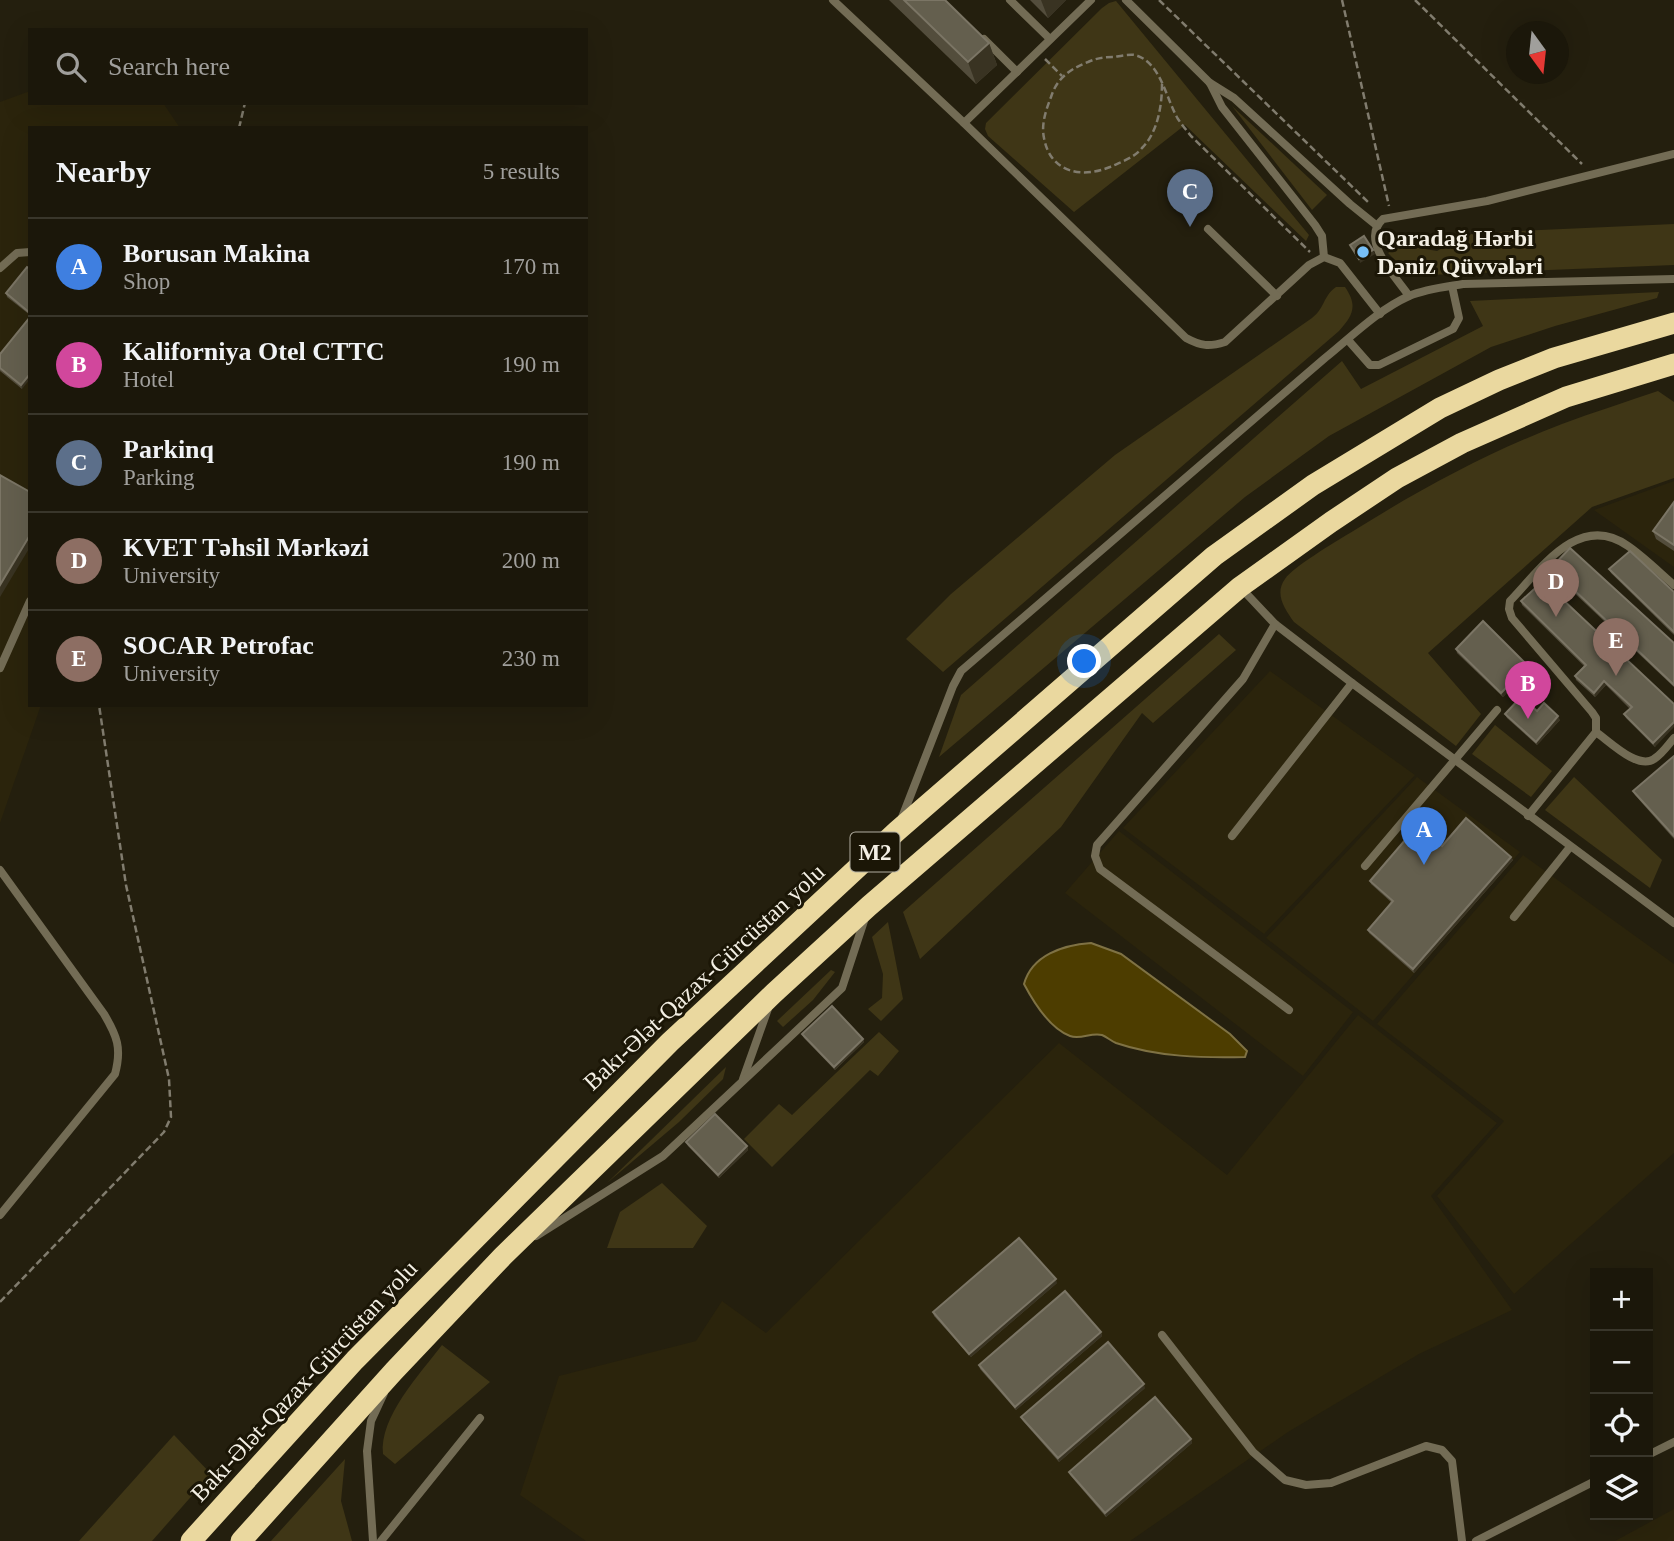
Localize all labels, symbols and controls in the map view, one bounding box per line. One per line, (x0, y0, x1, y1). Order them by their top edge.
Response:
north arrow (1506, 21, 1569, 84)
search box (28, 28, 588, 105)
icon: search (52, 48, 90, 86)
text: Search here (108, 52, 230, 81)
text: Nearby (56, 155, 151, 188)
text: 5 results (483, 159, 560, 184)
pin: C (1167, 169, 1213, 227)
place label: Qaradağ Hərbi Dəniz Qüvvələri (1377, 225, 1543, 279)
text: Borusan Makina (123, 239, 310, 268)
marker: Qaradağ Hərbi Dəniz Qüvvələri (1355, 244, 1371, 260)
text: A (71, 254, 87, 279)
text: 170 m (502, 254, 560, 279)
text: Shop (123, 269, 170, 294)
text: Kaliforniya Otel CTTC (123, 337, 384, 366)
text: B (71, 352, 87, 377)
text: 190 m (502, 352, 560, 377)
text: Hotel (123, 367, 174, 392)
text: Parkinq (123, 435, 214, 464)
text: C (71, 450, 87, 475)
text: 190 m (502, 450, 560, 475)
text: Parking (123, 465, 195, 490)
text: KVET Təhsil Mərkəzi (123, 533, 369, 562)
text: D (71, 548, 87, 573)
text: 200 m (502, 548, 560, 573)
pin: D (1533, 559, 1579, 617)
text: University (123, 563, 220, 588)
pin: E (1593, 618, 1639, 676)
text: SOCAR Petrofac (123, 631, 314, 660)
your location (1067, 644, 1101, 678)
text: E (71, 646, 87, 671)
text: 230 m (502, 646, 560, 671)
text: University (123, 661, 220, 686)
pin: B (1505, 661, 1551, 719)
pin: A (1401, 807, 1447, 865)
road number: M2 (850, 832, 900, 872)
street label: Bakı-Ələt-Qazax-Gürcüstan yolu (578, 859, 830, 1095)
street label: Bakı-Ələt-Qazax-Gürcüstan yolu (186, 1255, 422, 1507)
map controls (1590, 1268, 1653, 1520)
button: + (1590, 1268, 1653, 1331)
button: − (1590, 1331, 1653, 1394)
button: locate (1590, 1394, 1653, 1457)
button: layers (1590, 1457, 1653, 1520)

